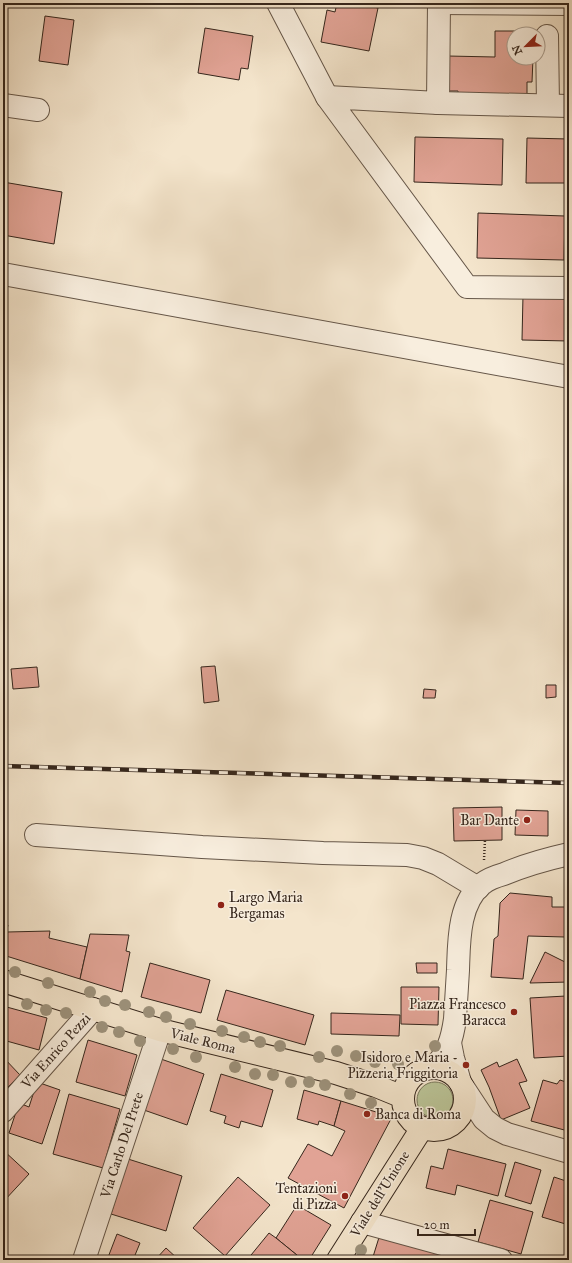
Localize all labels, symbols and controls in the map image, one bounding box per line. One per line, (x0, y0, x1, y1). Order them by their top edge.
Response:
north arrow (506, 26, 546, 66)
text: N (509, 42, 525, 57)
place label: Bar Dante (460, 812, 519, 829)
marker: Bar Dante (522, 815, 532, 825)
place label: Largo Maria Bergamas (229, 889, 303, 922)
marker: Largo Maria Bergamas (216, 900, 226, 910)
place label: Piazza Francesco Baracca (409, 996, 506, 1029)
marker: Piazza Francesco Baracca (509, 1007, 519, 1017)
street label: Via Enrico Pezzi (17, 1010, 94, 1093)
street label: Viale Roma (168, 1024, 237, 1057)
place label: Isidoro e Maria - Pizzeria Friggitoria (347, 1049, 458, 1082)
marker: Isidoro e Maria - Pizzeria Friggitoria (461, 1060, 471, 1070)
street label: Via Carlo Del Prete (97, 1090, 147, 1201)
place label: Banca di Roma (375, 1106, 461, 1123)
marker: Banca di Roma (362, 1109, 372, 1119)
street label: Viale dell'Unione (346, 1148, 413, 1241)
place label: Tentazioni di Pizza (275, 1180, 337, 1213)
marker: Tentazioni di Pizza (340, 1191, 350, 1201)
scale bar (418, 1211, 475, 1237)
text: 20 m (424, 1218, 450, 1232)

